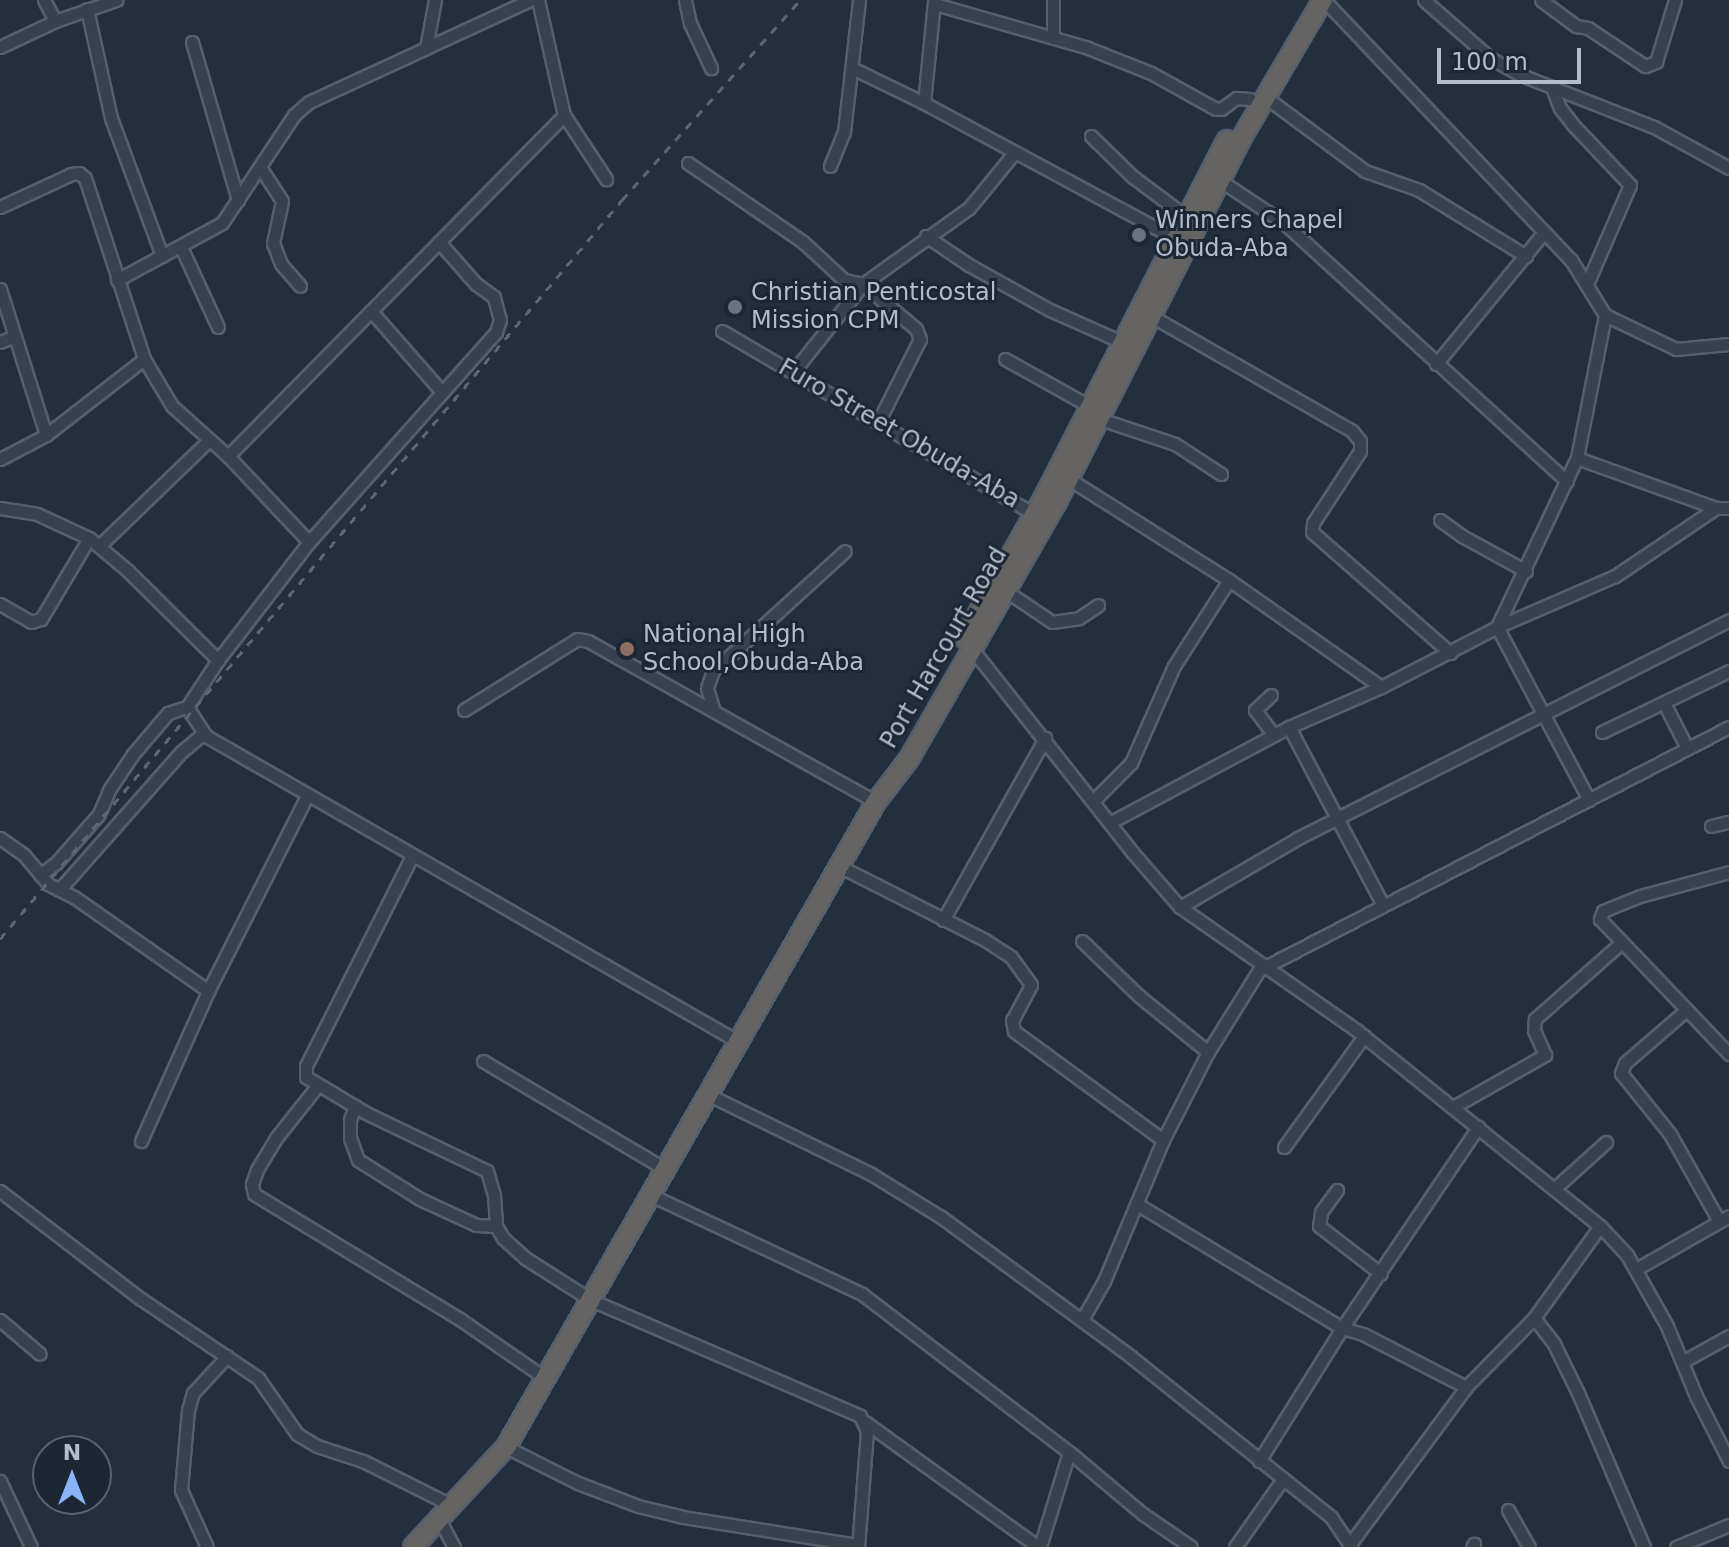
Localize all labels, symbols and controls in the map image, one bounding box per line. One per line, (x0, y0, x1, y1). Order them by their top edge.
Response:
scale bar (1441, 32, 1585, 82)
text: 100 m (1451, 48, 1528, 76)
place label: Winners Chapel Obuda-Aba (1155, 207, 1343, 263)
marker: Winners Chapel Obuda-Aba (1130, 226, 1148, 244)
place label: Christian Penticostal Mission CPM (751, 279, 996, 335)
marker: Christian Penticostal Mission CPM (726, 298, 744, 316)
street label: Furo Street Obuda-Aba (773, 353, 1025, 515)
street label: Port Harcourt Road (875, 542, 1013, 754)
place label: National High School,Obuda-Aba (643, 621, 864, 677)
marker: National High School,Obuda-Aba (618, 640, 636, 658)
north arrow (32, 1435, 112, 1515)
text: N (63, 1440, 81, 1465)

